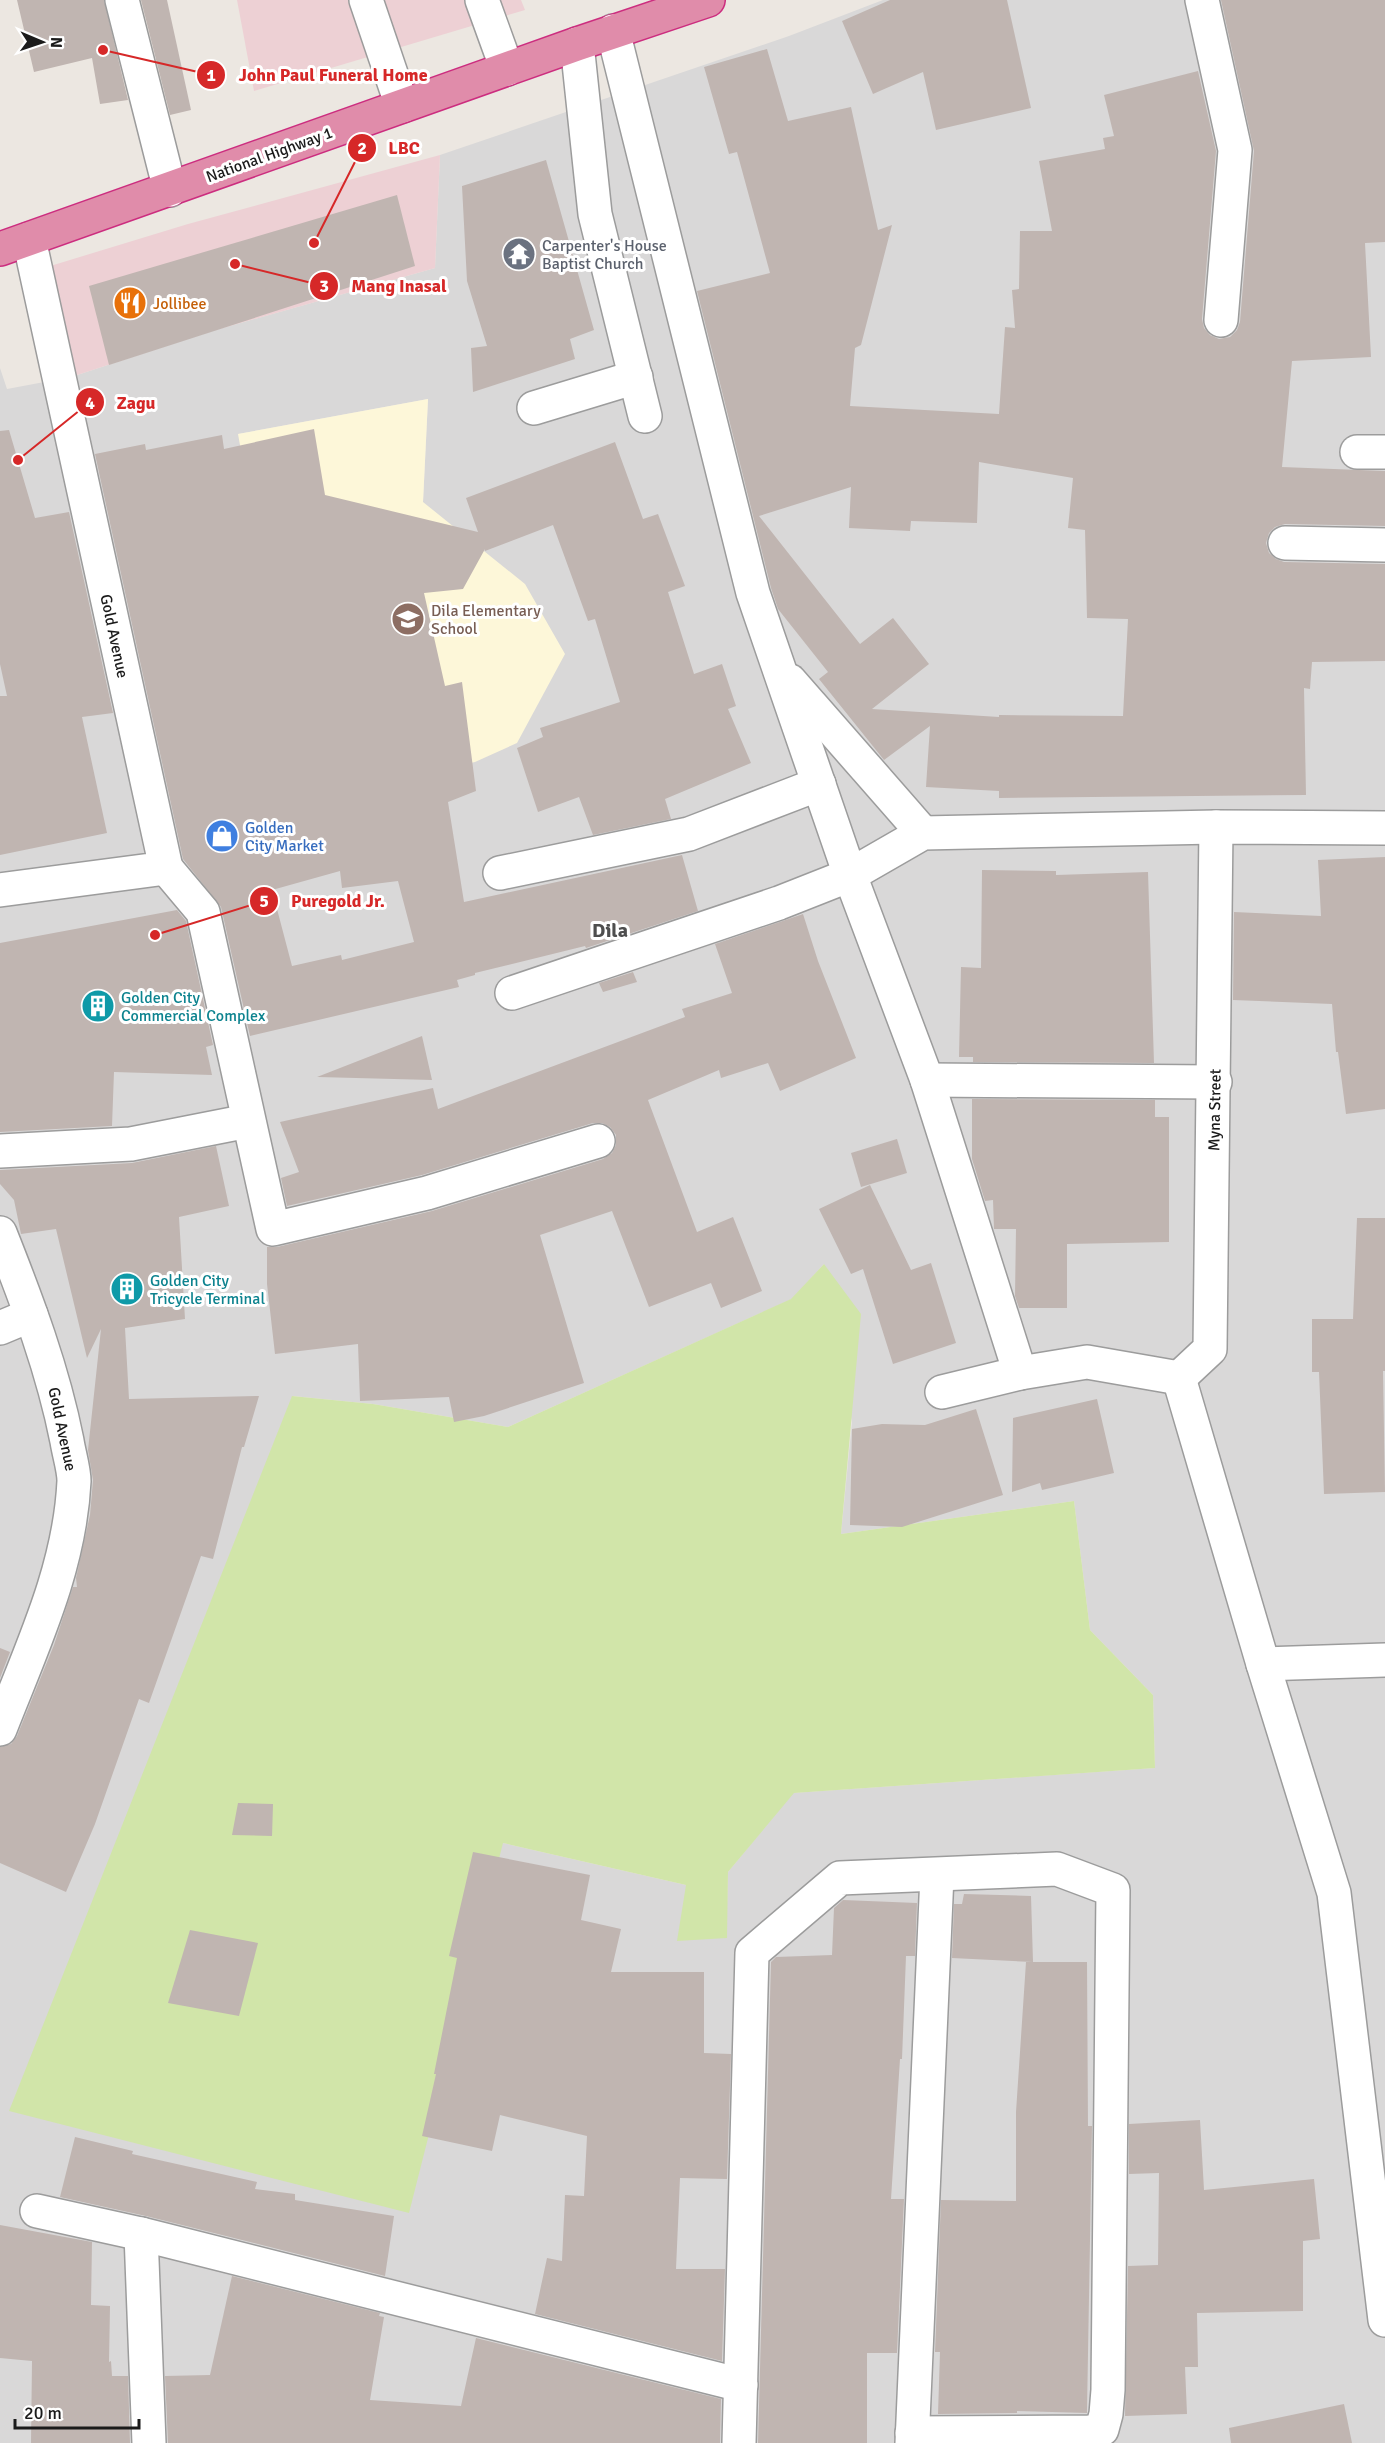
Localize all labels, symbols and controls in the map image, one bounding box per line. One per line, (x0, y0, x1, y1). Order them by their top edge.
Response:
north arrow (12, 12, 72, 72)
text: N (46, 37, 66, 48)
callout: John Paul Funeral Home (196, 57, 439, 93)
text: 1 (206, 64, 216, 86)
text: John Paul Funeral Home (238, 64, 428, 86)
street label: National Highway 1 (203, 123, 335, 187)
callout: LBC (347, 130, 432, 166)
text: 2 (357, 137, 367, 159)
text: LBC (388, 137, 420, 159)
temple icon: Carpenter's House Baptist Church (501, 236, 537, 272)
place label: Carpenter's House Baptist Church (542, 236, 667, 274)
callout: Mang Inasal (309, 268, 459, 304)
text: 3 (319, 275, 329, 297)
text: Mang Inasal (351, 275, 447, 297)
restaurant icon: Jollibee (112, 285, 148, 321)
place label: Jollibee (153, 294, 206, 314)
callout: Zagu (75, 384, 168, 420)
text: 4 (85, 392, 95, 414)
text: Zagu (117, 392, 156, 414)
street label: Gold Avenue (95, 592, 133, 680)
school or university icon: Dila Elementary School (390, 601, 426, 637)
place label: Dila Elementary School (431, 601, 541, 639)
shop icon: Golden City Market (204, 818, 240, 854)
place label: Golden City Market (245, 818, 324, 856)
callout: Puregold Jr. (249, 883, 397, 919)
text: 5 (259, 890, 269, 912)
text: Puregold Jr. (291, 890, 385, 912)
district label: Dila (592, 918, 628, 943)
building icon: Golden City Commercial Complex (80, 988, 116, 1024)
place label: Golden City Commercial Complex (121, 988, 266, 1026)
street label: Myna Street (1204, 1068, 1226, 1151)
building icon: Golden City Tricycle Terminal (109, 1271, 145, 1307)
place label: Golden City Tricycle Terminal (150, 1271, 265, 1309)
street label: Gold Avenue (43, 1385, 81, 1473)
scale bar (15, 2392, 140, 2430)
text: 20 m (24, 2402, 62, 2424)

